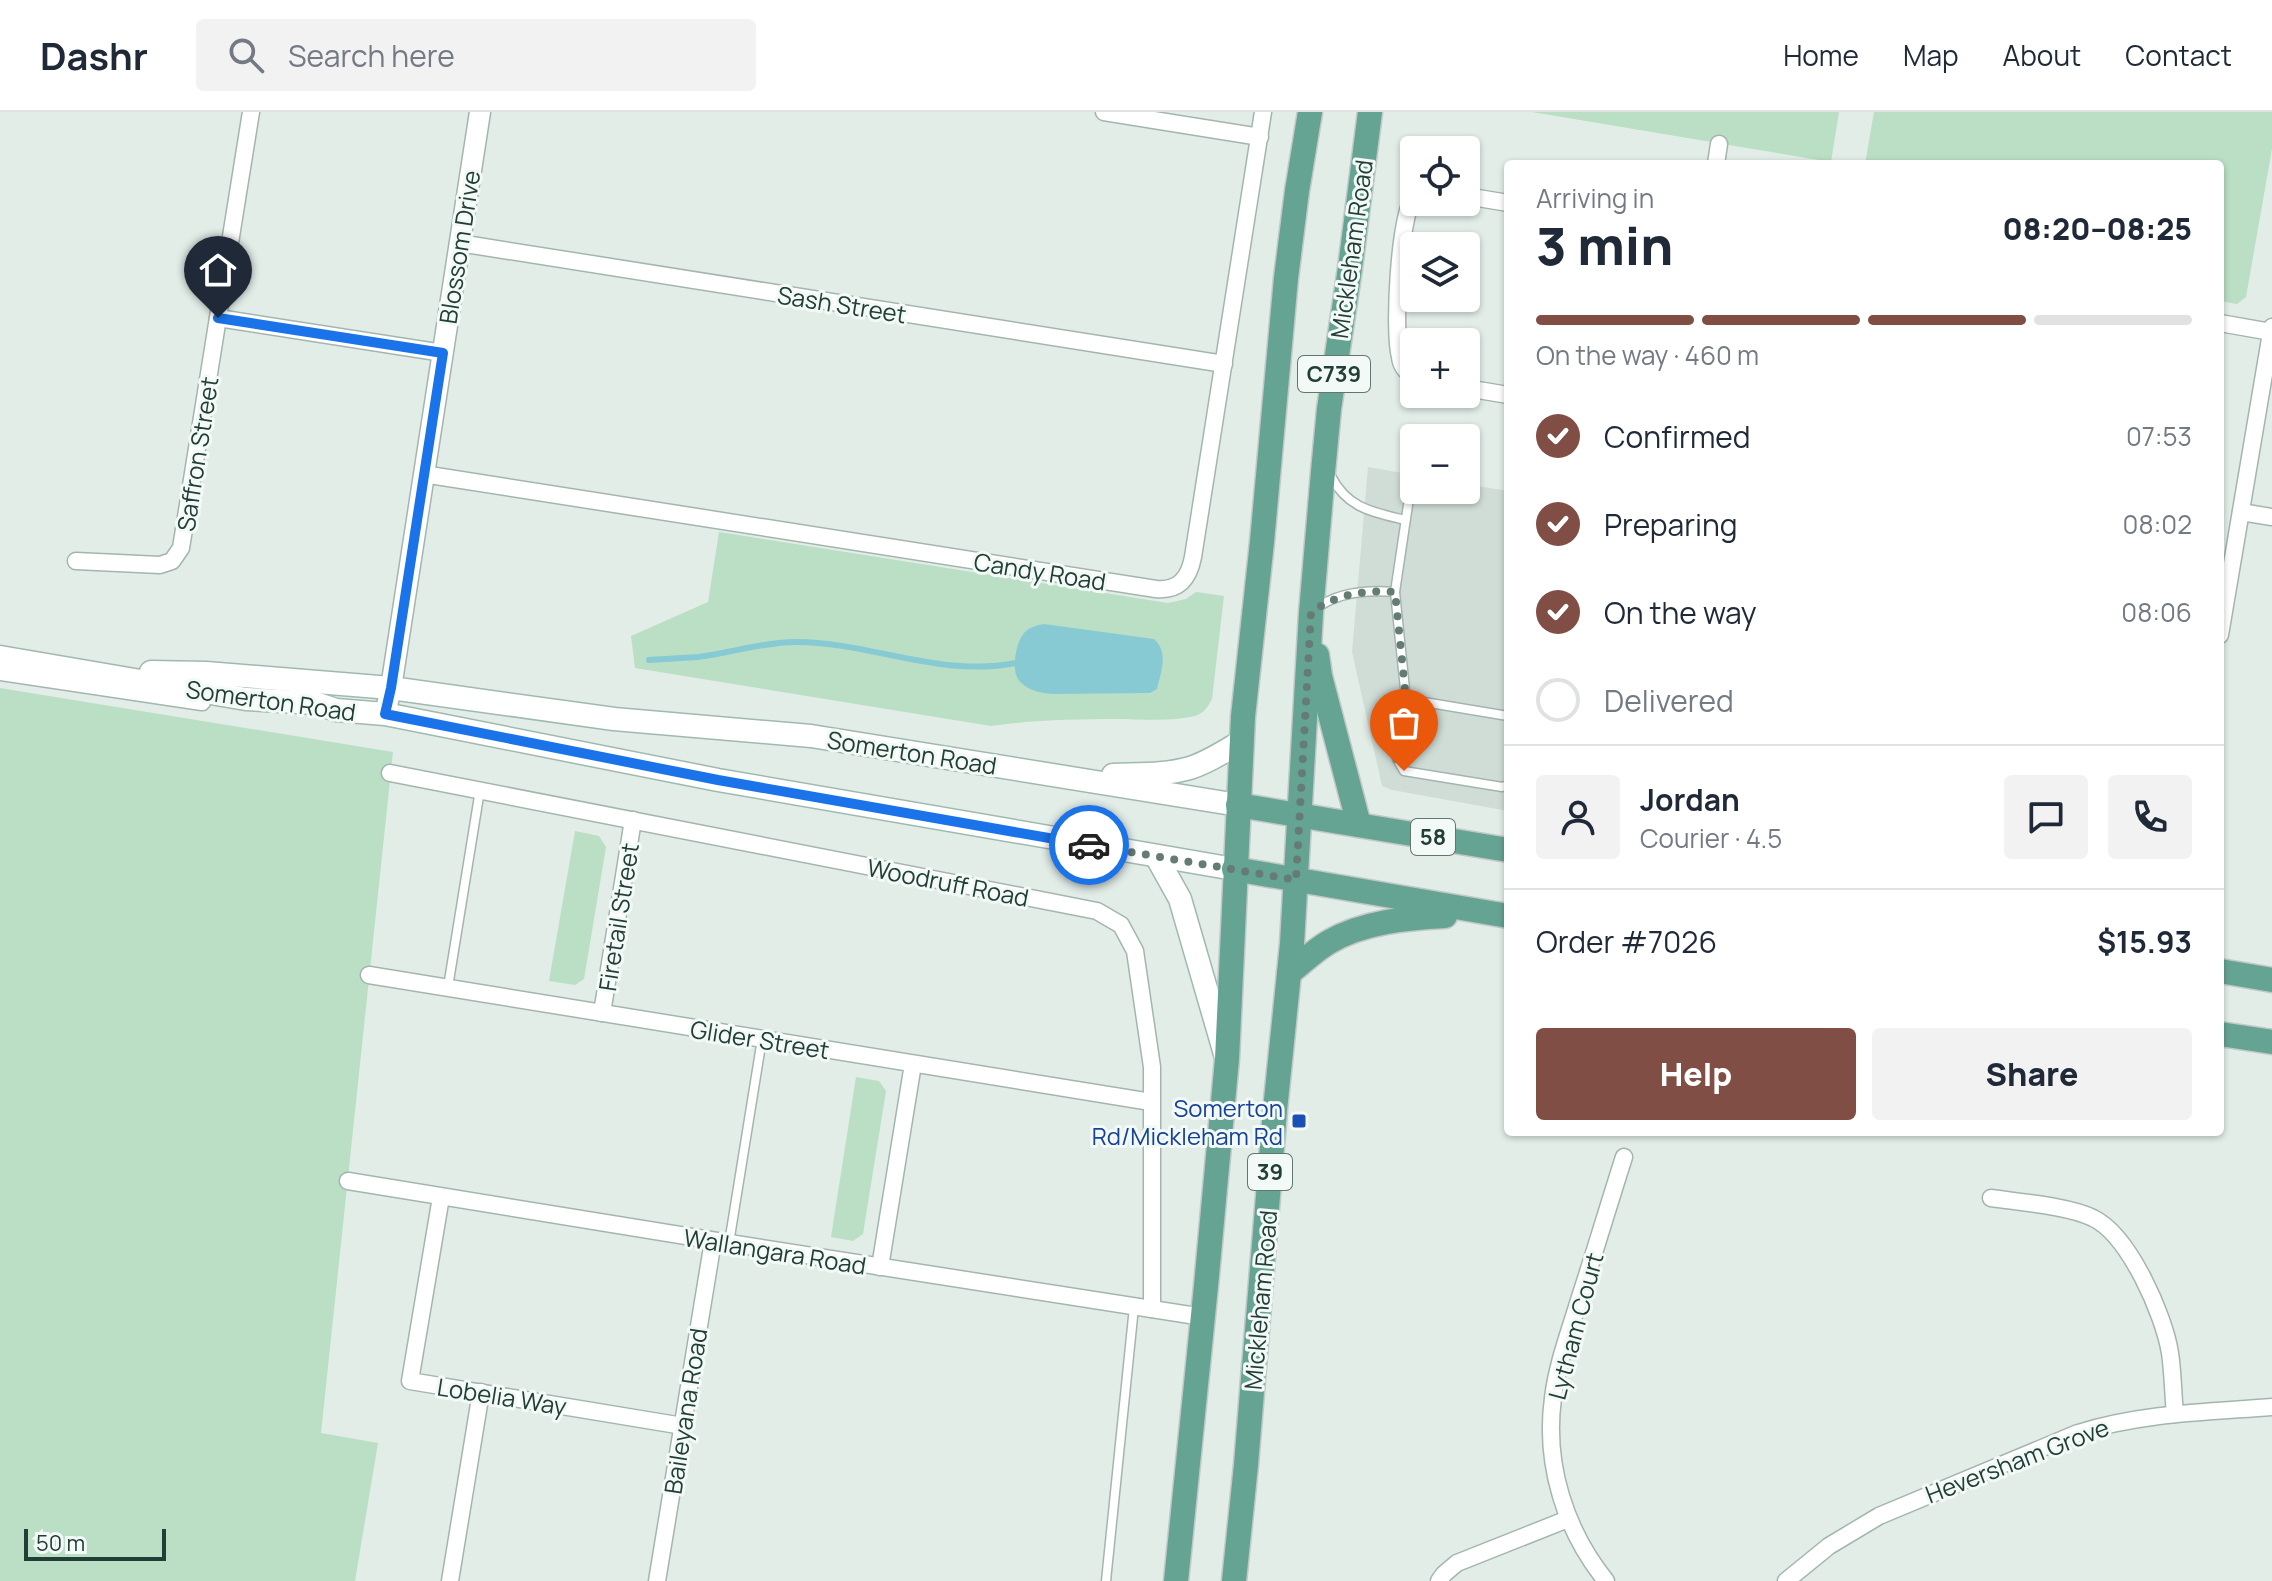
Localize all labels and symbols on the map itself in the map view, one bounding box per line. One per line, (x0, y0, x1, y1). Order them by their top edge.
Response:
street label: Mickleham Road (1322, 157, 1380, 341)
street label: Blossom Drive (431, 168, 487, 326)
pin (184, 236, 252, 318)
street label: Sash Street (775, 278, 909, 330)
road number: C739 (1298, 356, 1370, 392)
street label: Saffron Street (168, 374, 226, 534)
street label: Candy Road (972, 544, 1108, 598)
street label: Somerton Road (184, 672, 358, 728)
pin (1370, 689, 1438, 771)
street label: Somerton Road (825, 722, 999, 782)
courier (1049, 805, 1129, 885)
road number: 58 (1411, 819, 1455, 855)
street label: Firetail Street (590, 841, 646, 993)
street label: Woodruff Road (864, 850, 1032, 914)
street label: Glider Street (688, 1012, 832, 1066)
place label: Somerton Rd/Mickleham Rd (1092, 1091, 1283, 1152)
marker: Somerton Rd/Mickleham Rd (1290, 1112, 1308, 1130)
road number: 39 (1248, 1154, 1292, 1190)
street label: Mickleham Road (1236, 1209, 1284, 1391)
street label: Wallangara Road (681, 1220, 869, 1282)
street label: Lytham Court (1540, 1249, 1610, 1403)
street label: Baileyana Road (656, 1326, 714, 1496)
street label: Lobelia Way (435, 1369, 569, 1423)
street label: Heversham Grove (1921, 1410, 2113, 1510)
scale bar (24, 1525, 166, 1561)

